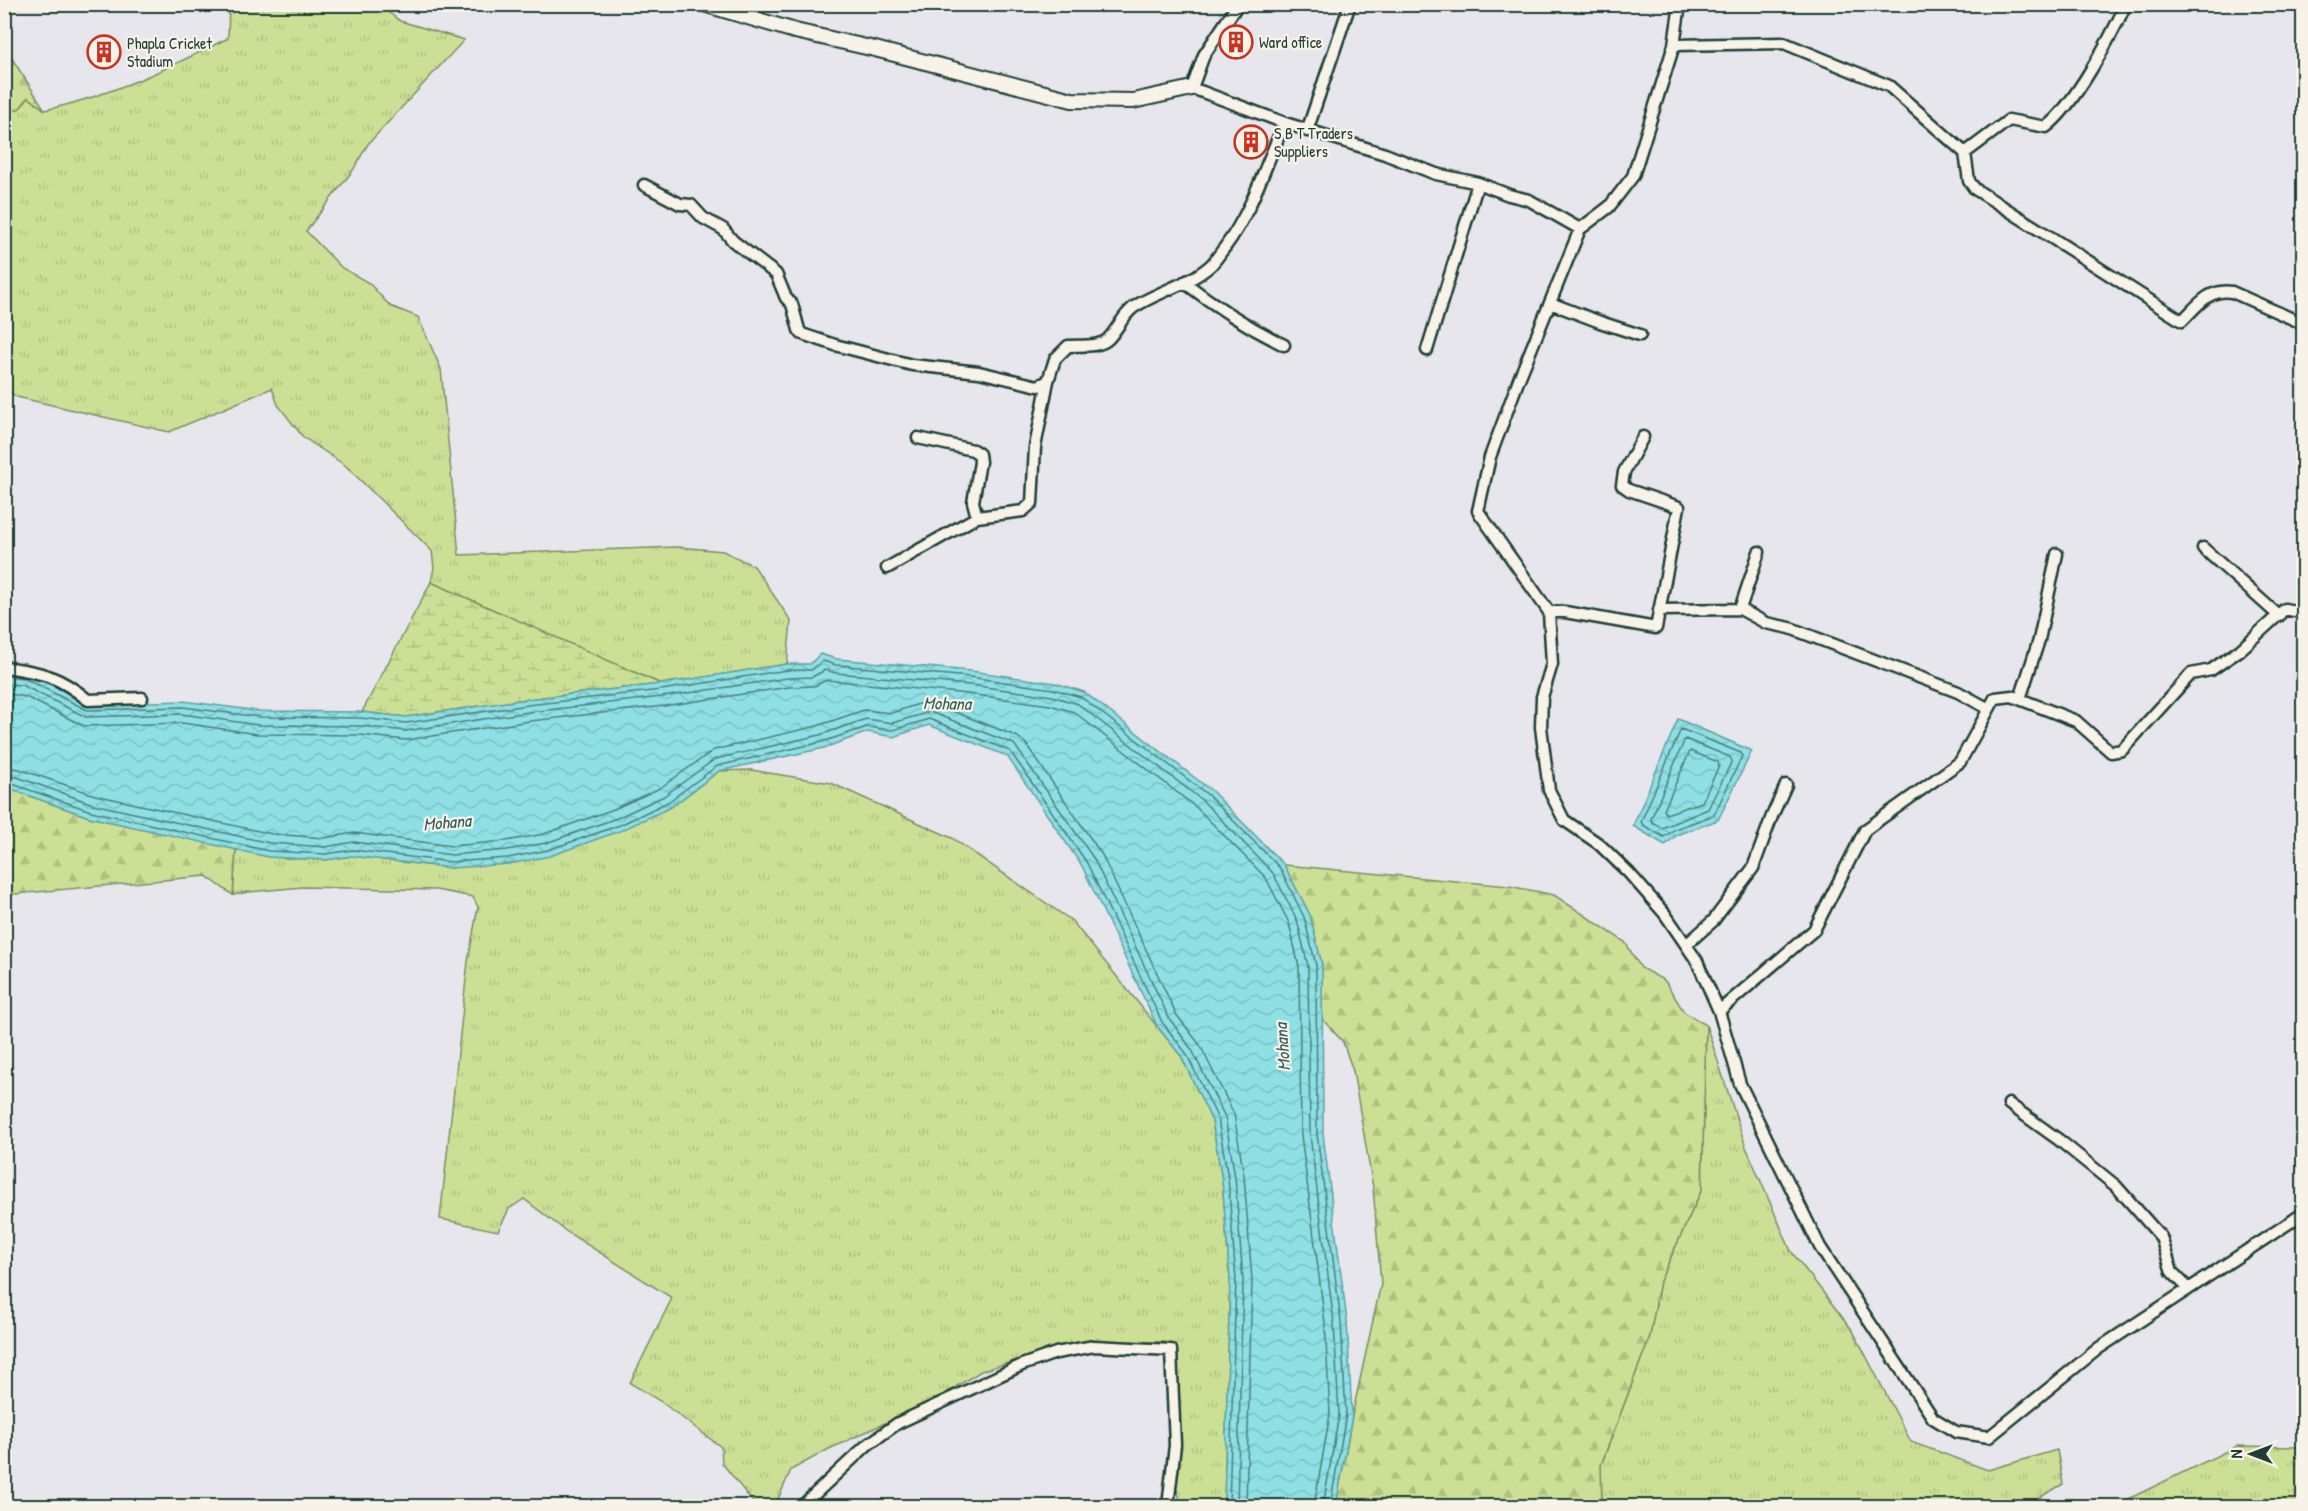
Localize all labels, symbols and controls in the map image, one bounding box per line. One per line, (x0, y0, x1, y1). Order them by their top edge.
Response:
building icon: Ward office (1218, 24, 1254, 60)
place label: Ward office (1259, 31, 1323, 53)
place label: Phapla Cricket Stadium (127, 32, 212, 72)
building icon: Phapla Cricket Stadium (86, 34, 122, 70)
place label: S B T Traders Suppliers (1274, 122, 1353, 162)
building icon: S B T Traders Suppliers (1233, 124, 1269, 160)
water label: Mohana (923, 690, 973, 716)
water label: Mohana (422, 807, 474, 837)
water label: Mohana (1268, 1020, 1296, 1072)
north arrow (2221, 1424, 2281, 1484)
text: N (2225, 1449, 2247, 1458)

